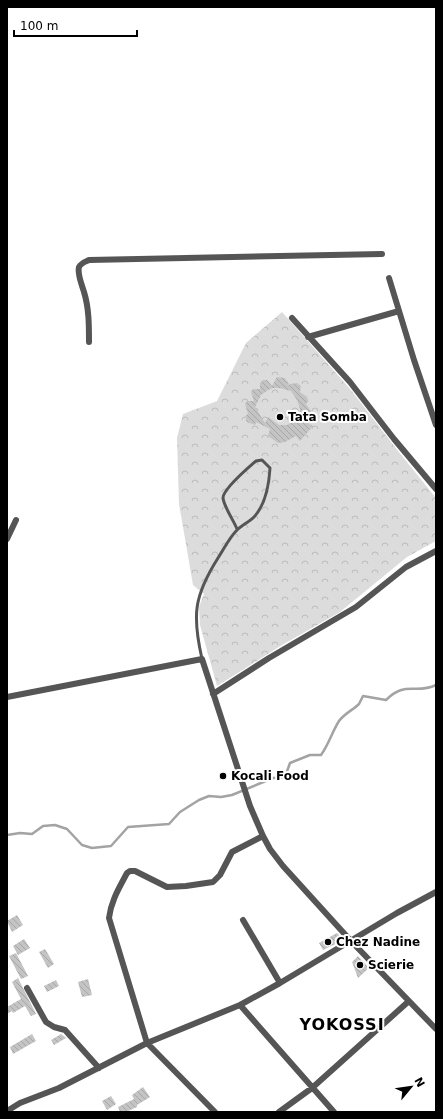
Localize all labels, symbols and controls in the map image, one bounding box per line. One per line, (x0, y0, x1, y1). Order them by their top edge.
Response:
scale bar (14, 12, 137, 38)
text: 100 m (20, 19, 58, 33)
place label: Tata Somba (288, 410, 367, 424)
marker: Tata Somba (275, 412, 285, 422)
place label: Kocali Food (231, 769, 309, 783)
marker: Kocali Food (218, 771, 228, 781)
place label: Chez Nadine (336, 935, 420, 949)
marker: Chez Nadine (323, 937, 333, 947)
place label: Scierie (368, 958, 414, 972)
marker: Scierie (355, 960, 365, 970)
district label: YOKOSSI (298, 1015, 385, 1034)
north arrow (391, 1067, 431, 1107)
text: N (411, 1075, 427, 1090)

